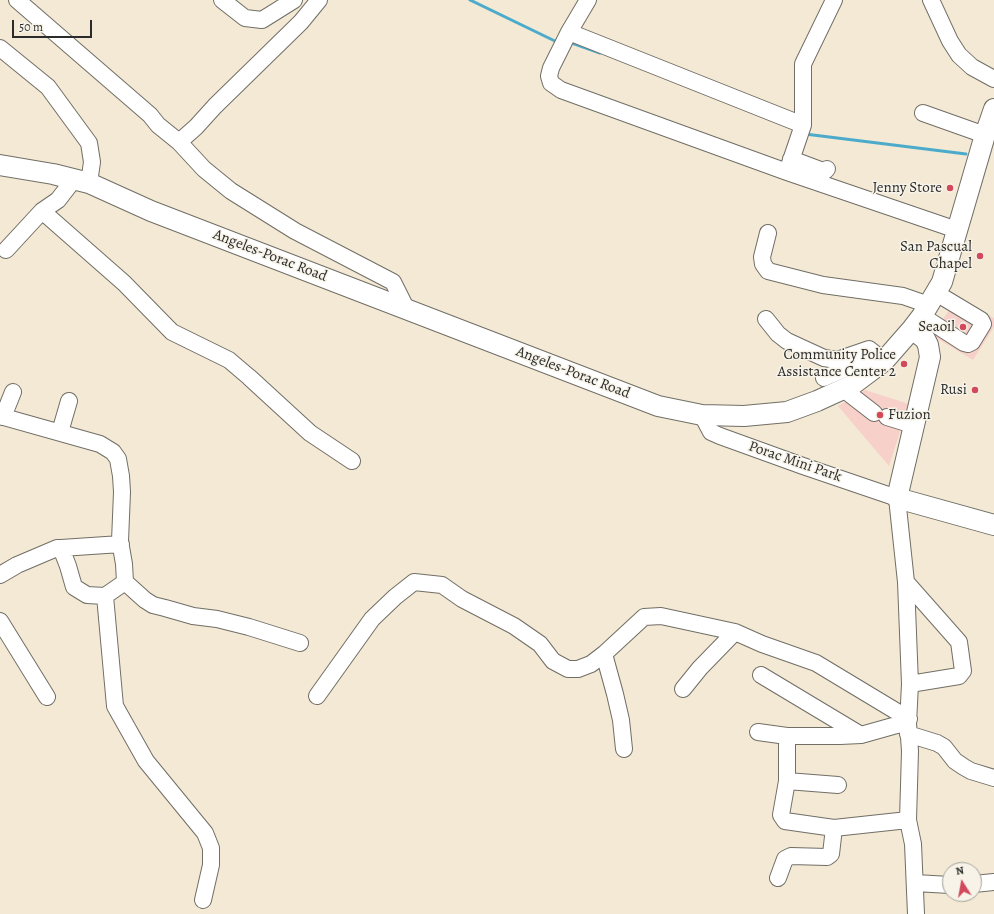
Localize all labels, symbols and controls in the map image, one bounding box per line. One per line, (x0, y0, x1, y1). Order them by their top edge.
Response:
scale bar (14, 12, 94, 38)
text: 50 m (19, 19, 43, 35)
place label: Jenny Store (872, 179, 942, 197)
marker: Jenny Store (945, 183, 955, 193)
street label: Angeles-Porac Road (210, 226, 330, 286)
place label: San Pascual Chapel (900, 238, 972, 273)
marker: San Pascual Chapel (975, 251, 985, 261)
place label: Seaoil (918, 318, 955, 336)
marker: Seaoil (958, 322, 968, 332)
street label: Angeles-Porac Road (513, 343, 633, 403)
place label: Community Police Assistance Center 2 (777, 346, 896, 381)
marker: Community Police Assistance Center 2 (899, 359, 909, 369)
place label: Rusi (940, 381, 967, 399)
marker: Rusi (970, 385, 980, 395)
place label: Fuzion (888, 406, 931, 424)
marker: Fuzion (875, 410, 885, 420)
street label: Porac Mini Park (746, 438, 844, 486)
north arrow (942, 862, 982, 902)
text: N (954, 863, 965, 879)

